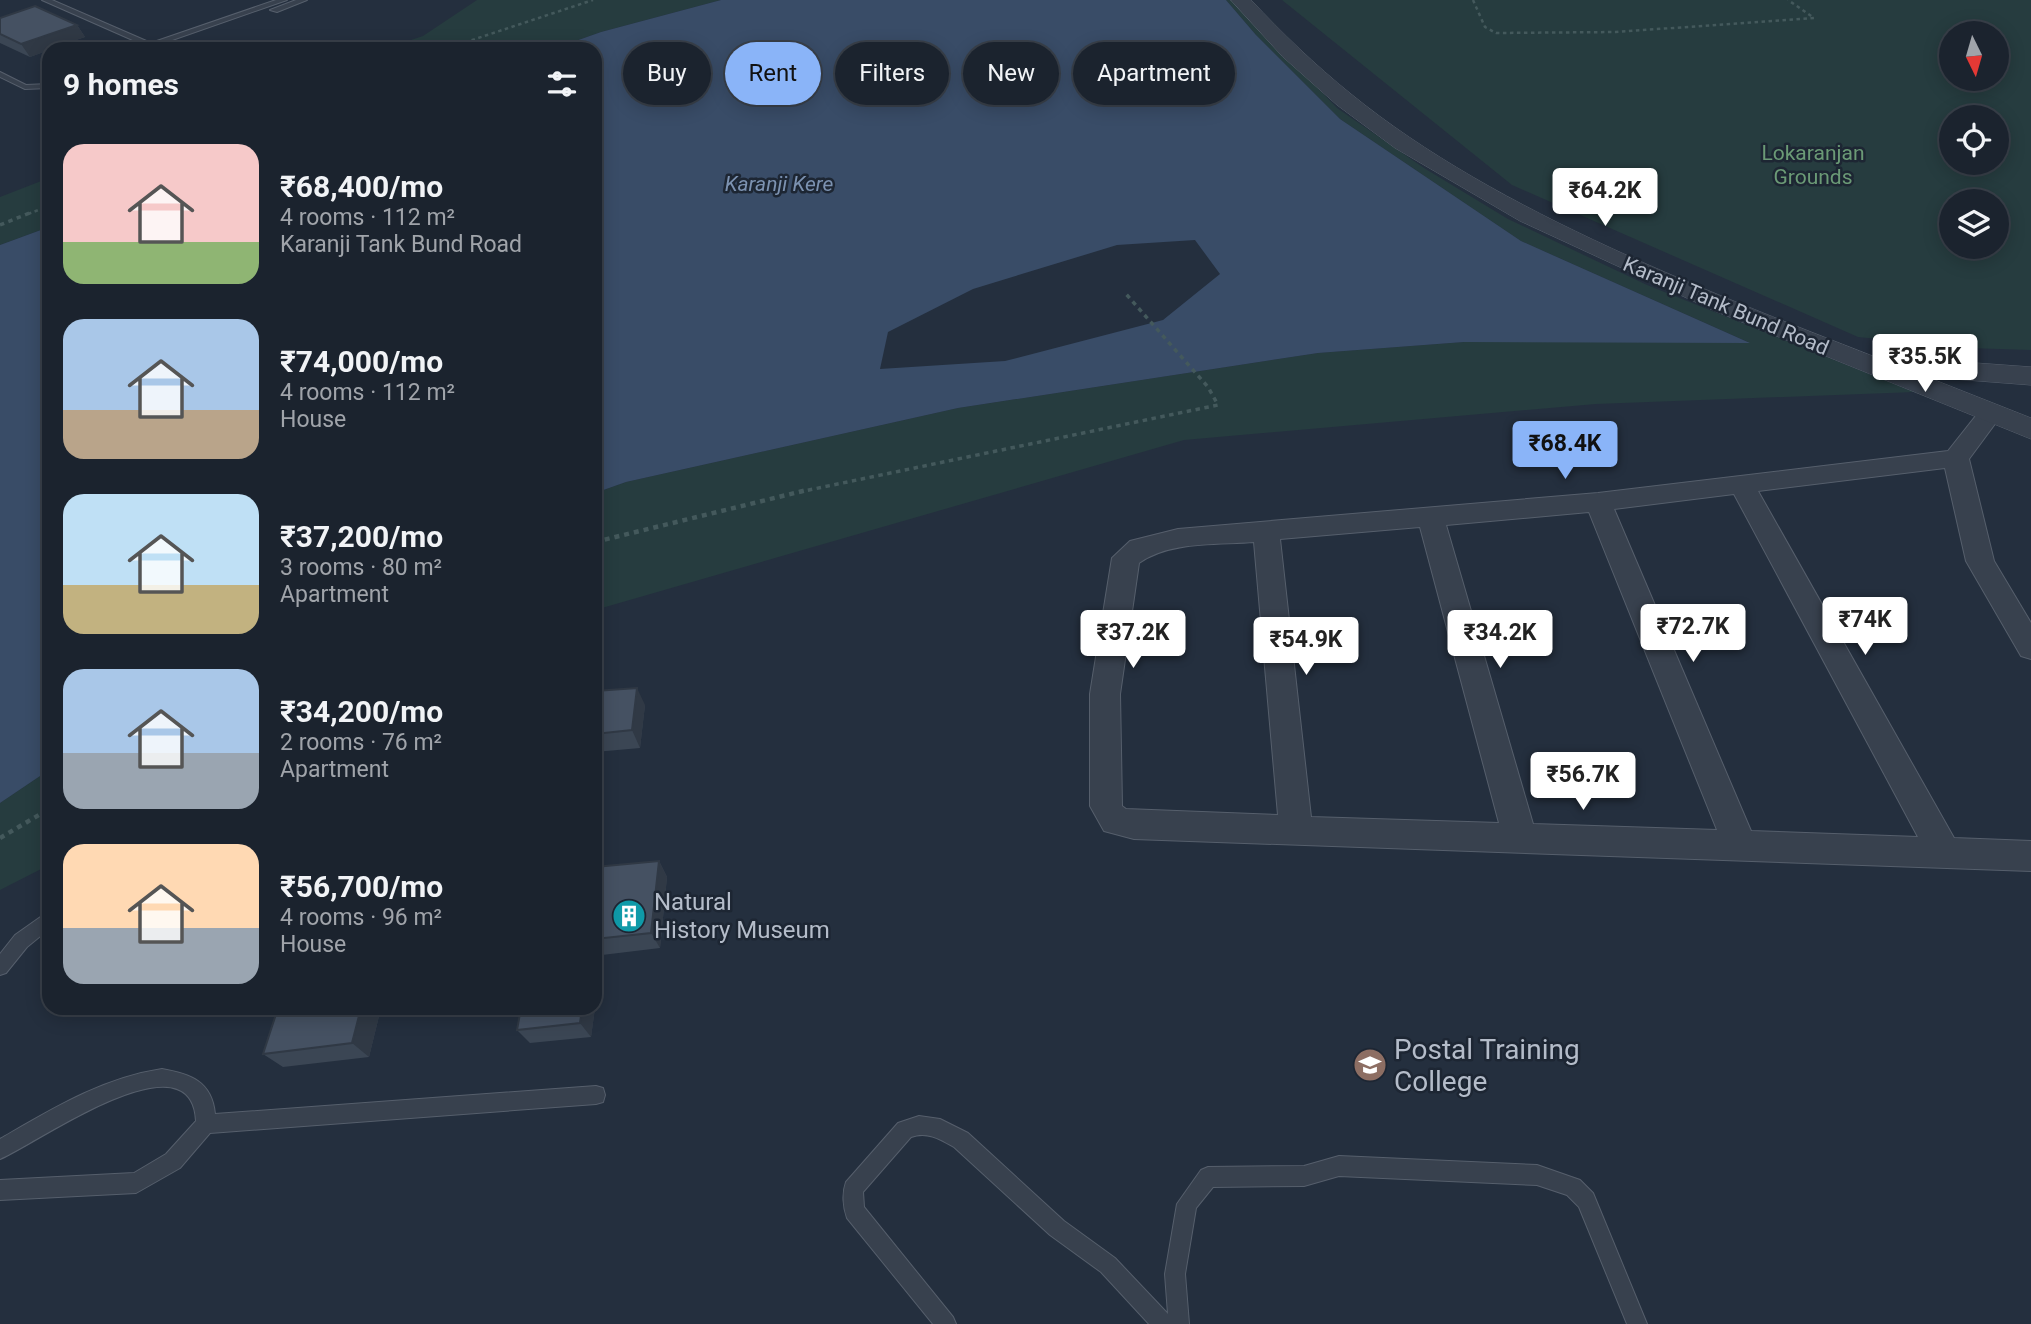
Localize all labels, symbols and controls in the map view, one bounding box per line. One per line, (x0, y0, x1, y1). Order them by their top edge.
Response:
north arrow (1939, 21, 2009, 91)
map controls (1939, 21, 2009, 259)
chip: Buy (623, 42, 711, 105)
chip: Rent (725, 42, 821, 105)
chip: Filters (835, 42, 949, 105)
chip: New (963, 42, 1059, 105)
chip: Apartment (1073, 42, 1235, 105)
icon: filters (543, 65, 581, 103)
text: 9 homes (63, 67, 179, 102)
button: locate (1939, 105, 2009, 175)
park label: Lokaranjan Grounds (1761, 141, 1865, 189)
pin: ₹64.2K (1548, 168, 1662, 228)
text: ₹68,400/mo (280, 169, 443, 204)
icon: home (119, 172, 203, 256)
water label: Karanji Kere (725, 172, 833, 196)
text: ₹64.2K (1569, 177, 1641, 204)
button: layers (1939, 189, 2009, 259)
text: 4 rooms · 112 m² (280, 204, 455, 231)
text: Karanji Tank Bund Road (280, 231, 522, 258)
street label: Karanji Tank Bund Road (1620, 252, 1832, 360)
pin: ₹35.5K (1868, 334, 1982, 394)
text: ₹35.5K (1889, 343, 1961, 370)
text: ₹74,000/mo (280, 344, 443, 379)
icon: home (119, 347, 203, 431)
text: 4 rooms · 112 m² (280, 379, 455, 406)
text: House (280, 406, 346, 433)
pin: ₹68.4K (1508, 421, 1622, 481)
text: ₹68.4K (1529, 430, 1601, 457)
text: ₹37,200/mo (280, 519, 443, 554)
icon: home (119, 522, 203, 606)
text: 3 rooms · 80 m² (280, 554, 442, 581)
text: Apartment (280, 581, 389, 608)
pin: ₹74K (1824, 598, 1906, 657)
pin: ₹72.7K (1636, 604, 1750, 664)
text: ₹74K (1838, 606, 1892, 633)
pin: ₹37.2K (1076, 610, 1190, 670)
pin: ₹34.2K (1443, 610, 1557, 670)
text: ₹72.7K (1657, 613, 1729, 640)
pin: ₹54.9K (1249, 618, 1363, 677)
text: ₹37.2K (1097, 619, 1169, 646)
text: ₹34.2K (1464, 619, 1536, 646)
text: ₹54.9K (1270, 626, 1342, 653)
text: ₹34,200/mo (280, 694, 443, 729)
icon: home (119, 697, 203, 781)
text: 2 rooms · 76 m² (280, 729, 442, 756)
pin: ₹56.7K (1526, 752, 1640, 812)
text: Apartment (280, 756, 389, 783)
text: ₹56.7K (1547, 761, 1619, 788)
text: ₹56,700/mo (280, 869, 443, 904)
icon: home (119, 872, 203, 956)
place label: Natural History Museum (654, 888, 830, 944)
building icon: Natural History Museum (610, 897, 648, 935)
text: 4 rooms · 96 m² (280, 904, 442, 931)
text: House (280, 931, 346, 958)
place label: Postal Training College (1394, 1033, 1580, 1098)
school or university icon: Postal Training College (1351, 1046, 1389, 1084)

